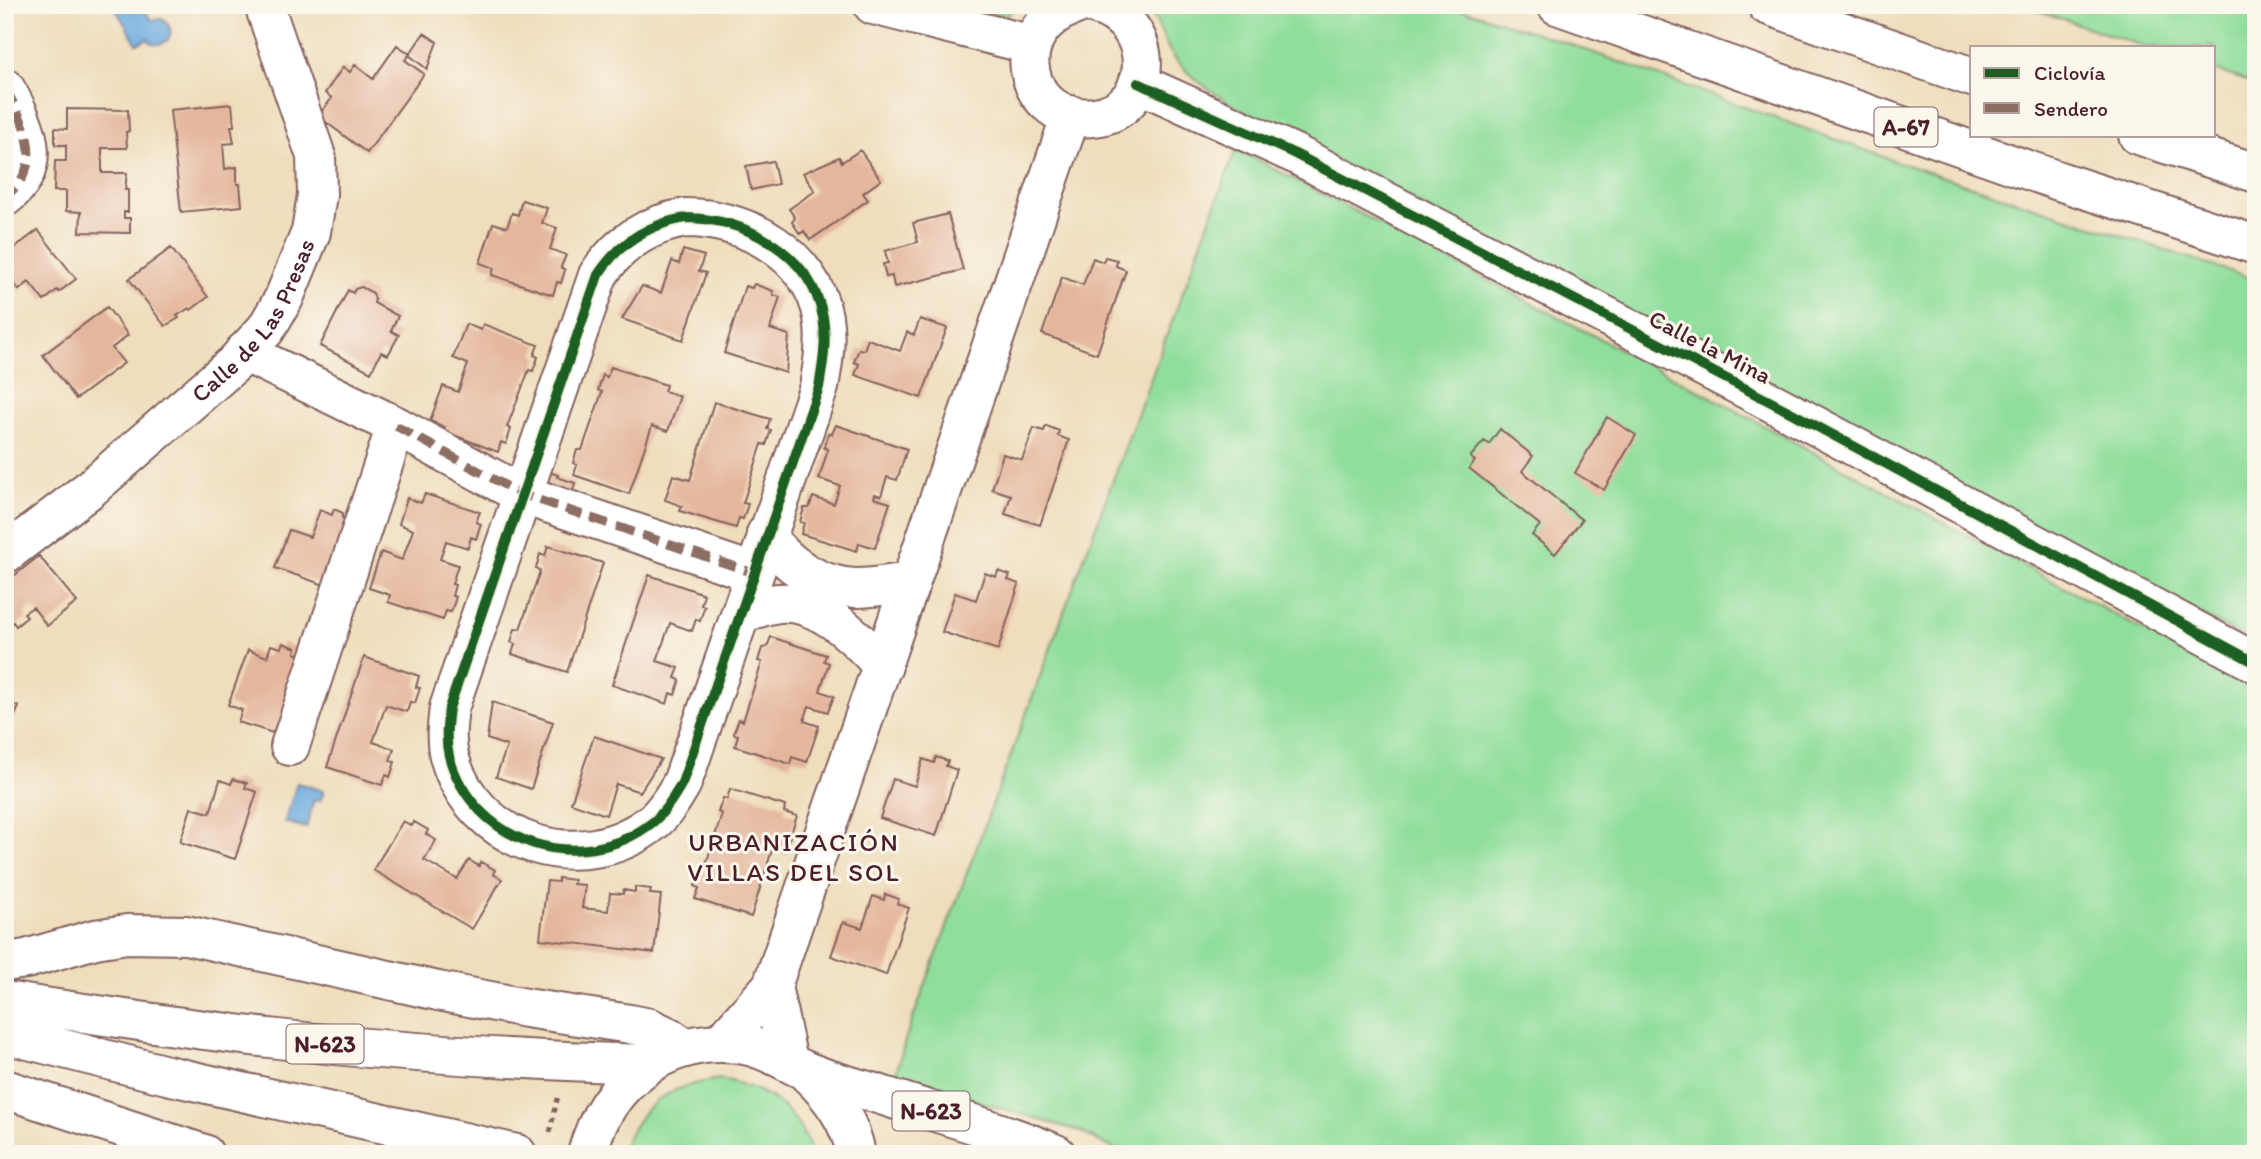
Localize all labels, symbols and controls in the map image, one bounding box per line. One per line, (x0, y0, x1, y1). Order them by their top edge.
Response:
legend (1970, 46, 2216, 136)
text: Ciclovía (2034, 60, 2105, 85)
text: Sendero (2034, 96, 2108, 121)
road number: A-67 (1874, 108, 1938, 146)
street label: Calle de Las Presas (185, 234, 321, 408)
street label: Calle la Mina (1644, 303, 1776, 390)
district label: URBANIZACIÓN VILLAS DEL SOL (687, 826, 901, 888)
road number: N-623 (286, 1024, 364, 1064)
road number: N-623 (892, 1092, 970, 1130)

